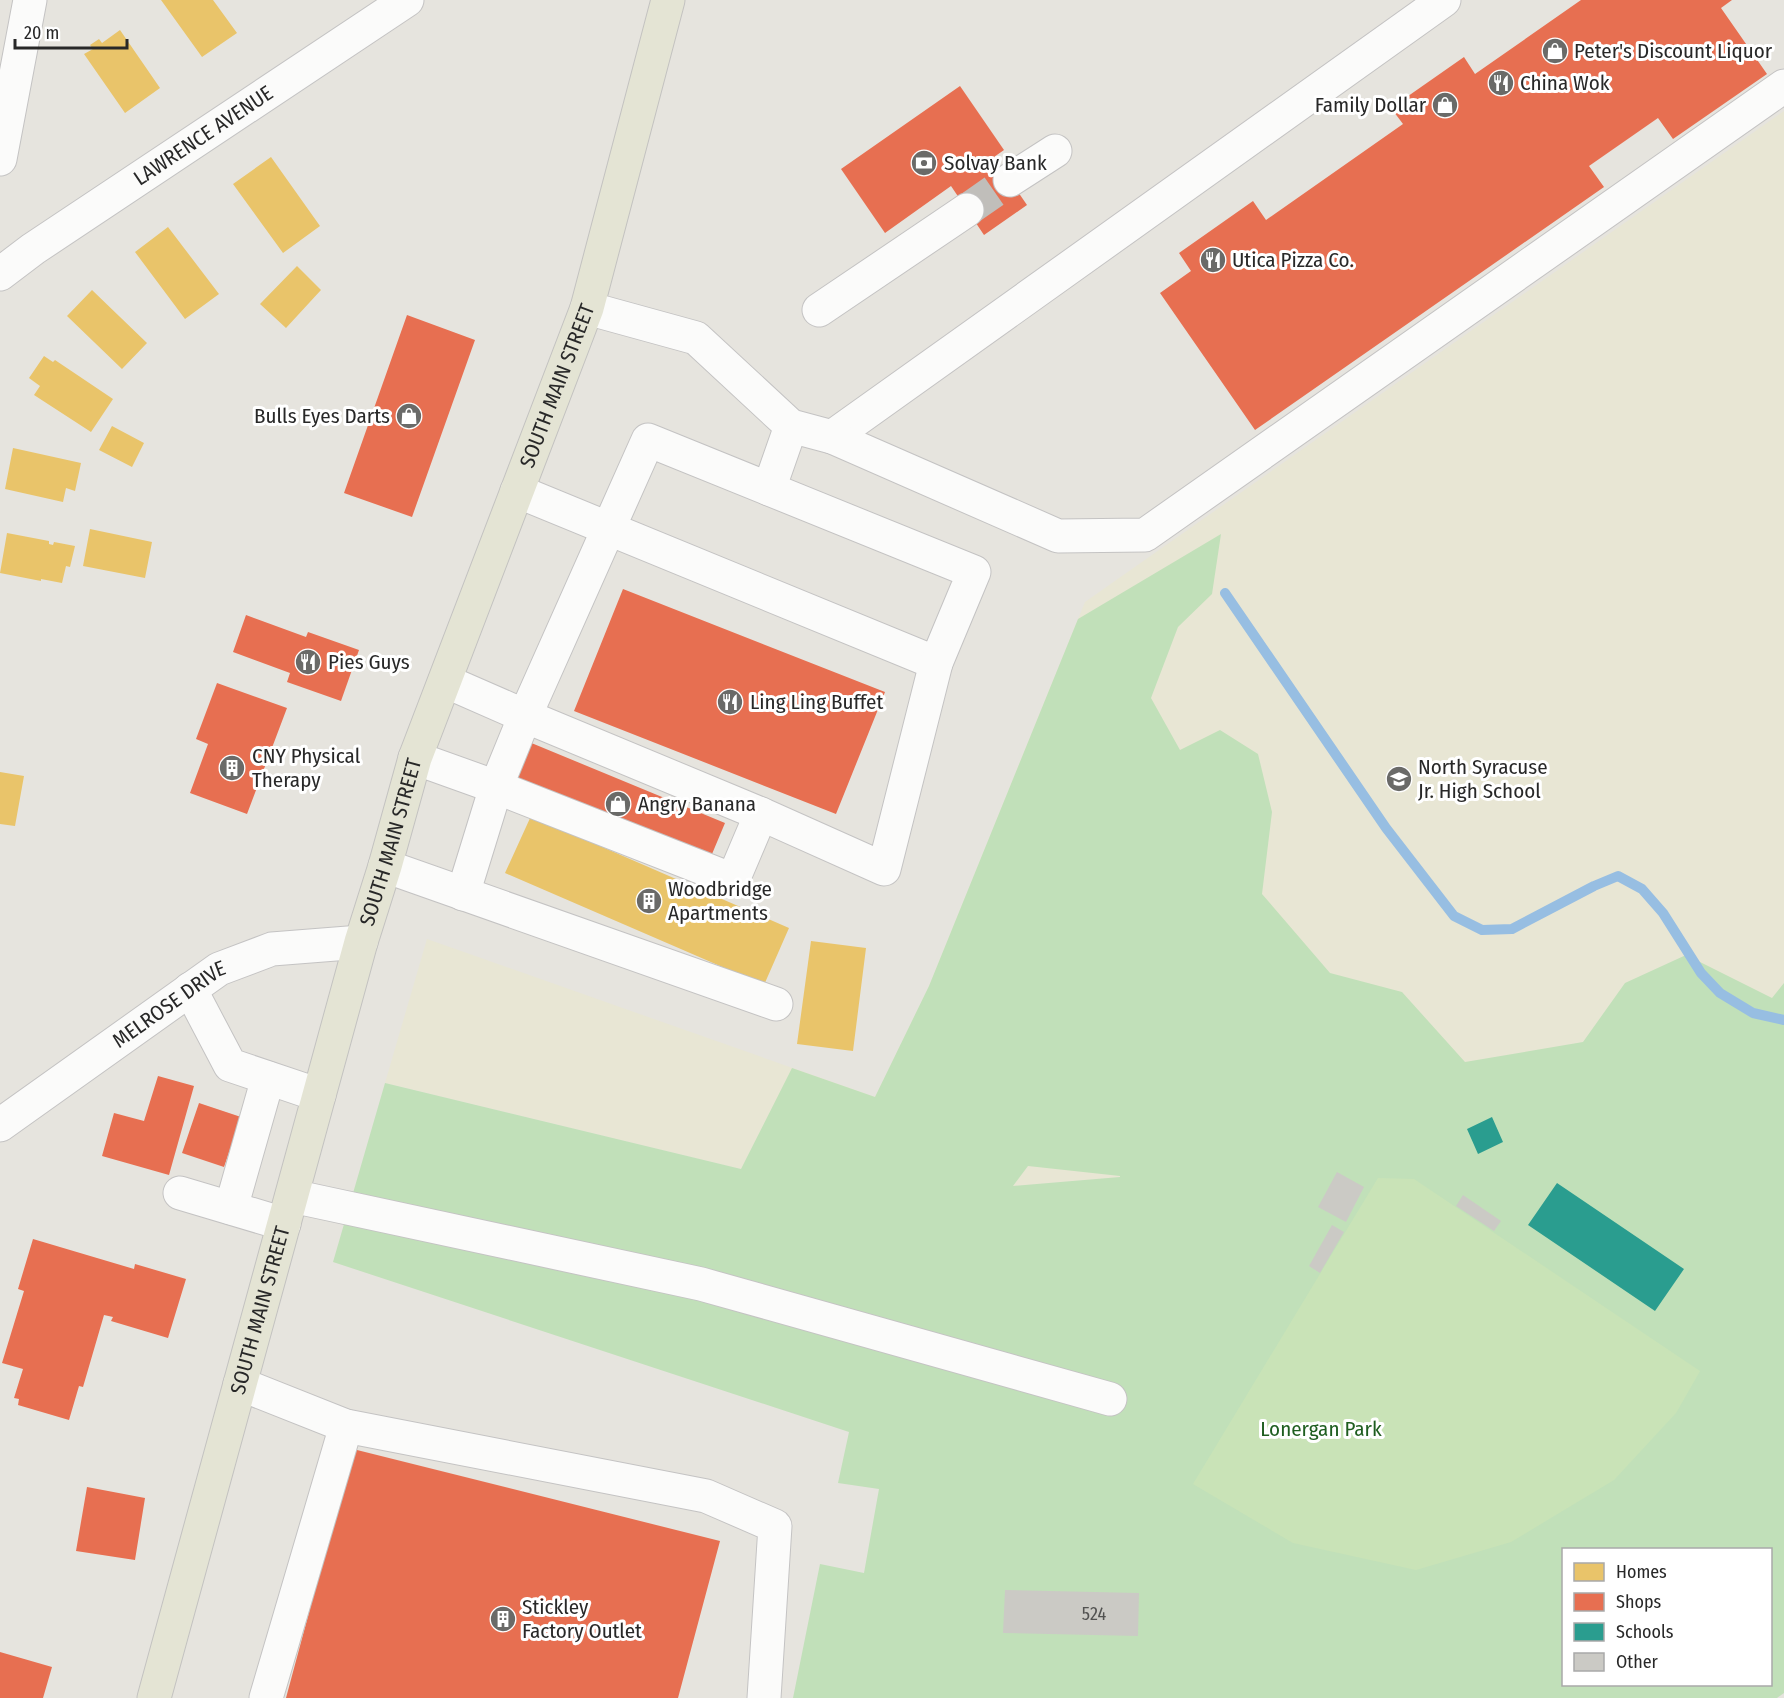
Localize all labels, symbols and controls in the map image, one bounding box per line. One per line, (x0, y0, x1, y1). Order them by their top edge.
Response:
scale bar (15, 12, 128, 50)
text: 20 m (24, 22, 59, 44)
shop icon: Peter's Discount Liquor (1540, 36, 1570, 66)
place label: Peter's Discount Liquor (1574, 38, 1773, 64)
restaurant icon: China Wok (1486, 68, 1516, 98)
place label: China Wok (1520, 70, 1610, 96)
street label: LAWRENCE AVENUE (129, 80, 278, 191)
shop icon: Family Dollar (1430, 90, 1460, 120)
place label: Family Dollar (1315, 92, 1427, 118)
bank icon: Solvay Bank (909, 148, 939, 178)
place label: Solvay Bank (944, 150, 1047, 176)
restaurant icon: Utica Pizza Co. (1198, 245, 1228, 275)
place label: Utica Pizza Co. (1232, 247, 1354, 273)
street label: SOUTH MAIN STREET (514, 300, 600, 471)
shop icon: Bulls Eyes Darts (394, 401, 424, 431)
place label: Bulls Eyes Darts (254, 403, 390, 429)
restaurant icon: Pies Guys (293, 647, 323, 677)
place label: Pies Guys (328, 649, 410, 675)
restaurant icon: Ling Ling Buffet (715, 687, 745, 717)
place label: Ling Ling Buffet (750, 689, 883, 715)
place label: CNY Physical Therapy (252, 743, 361, 793)
building icon: CNY Physical Therapy (217, 753, 247, 783)
place label: North Syracuse Jr. High School (1418, 754, 1548, 804)
street label: SOUTH MAIN STREET (354, 755, 427, 929)
school or university icon: North Syracuse Jr. High School (1384, 764, 1414, 794)
shop icon: Angry Banana (603, 789, 633, 819)
place label: Angry Banana (638, 791, 756, 817)
place label: Woodbridge Apartments (668, 876, 772, 926)
building icon: Woodbridge Apartments (634, 886, 664, 916)
street label: MELROSE DRIVE (107, 955, 229, 1054)
street label: SOUTH MAIN STREET (225, 1223, 296, 1397)
park label: Lonergan Park (1260, 1416, 1382, 1442)
legend (1562, 1548, 1772, 1686)
text: Homes (1616, 1561, 1667, 1583)
text: Shops (1616, 1591, 1661, 1613)
place label: Stickley Factory Outlet (522, 1594, 642, 1644)
house number: 524 (1082, 1603, 1106, 1625)
building icon: Stickley Factory Outlet (488, 1604, 518, 1634)
text: Schools (1616, 1621, 1674, 1643)
text: Other (1616, 1651, 1659, 1673)

